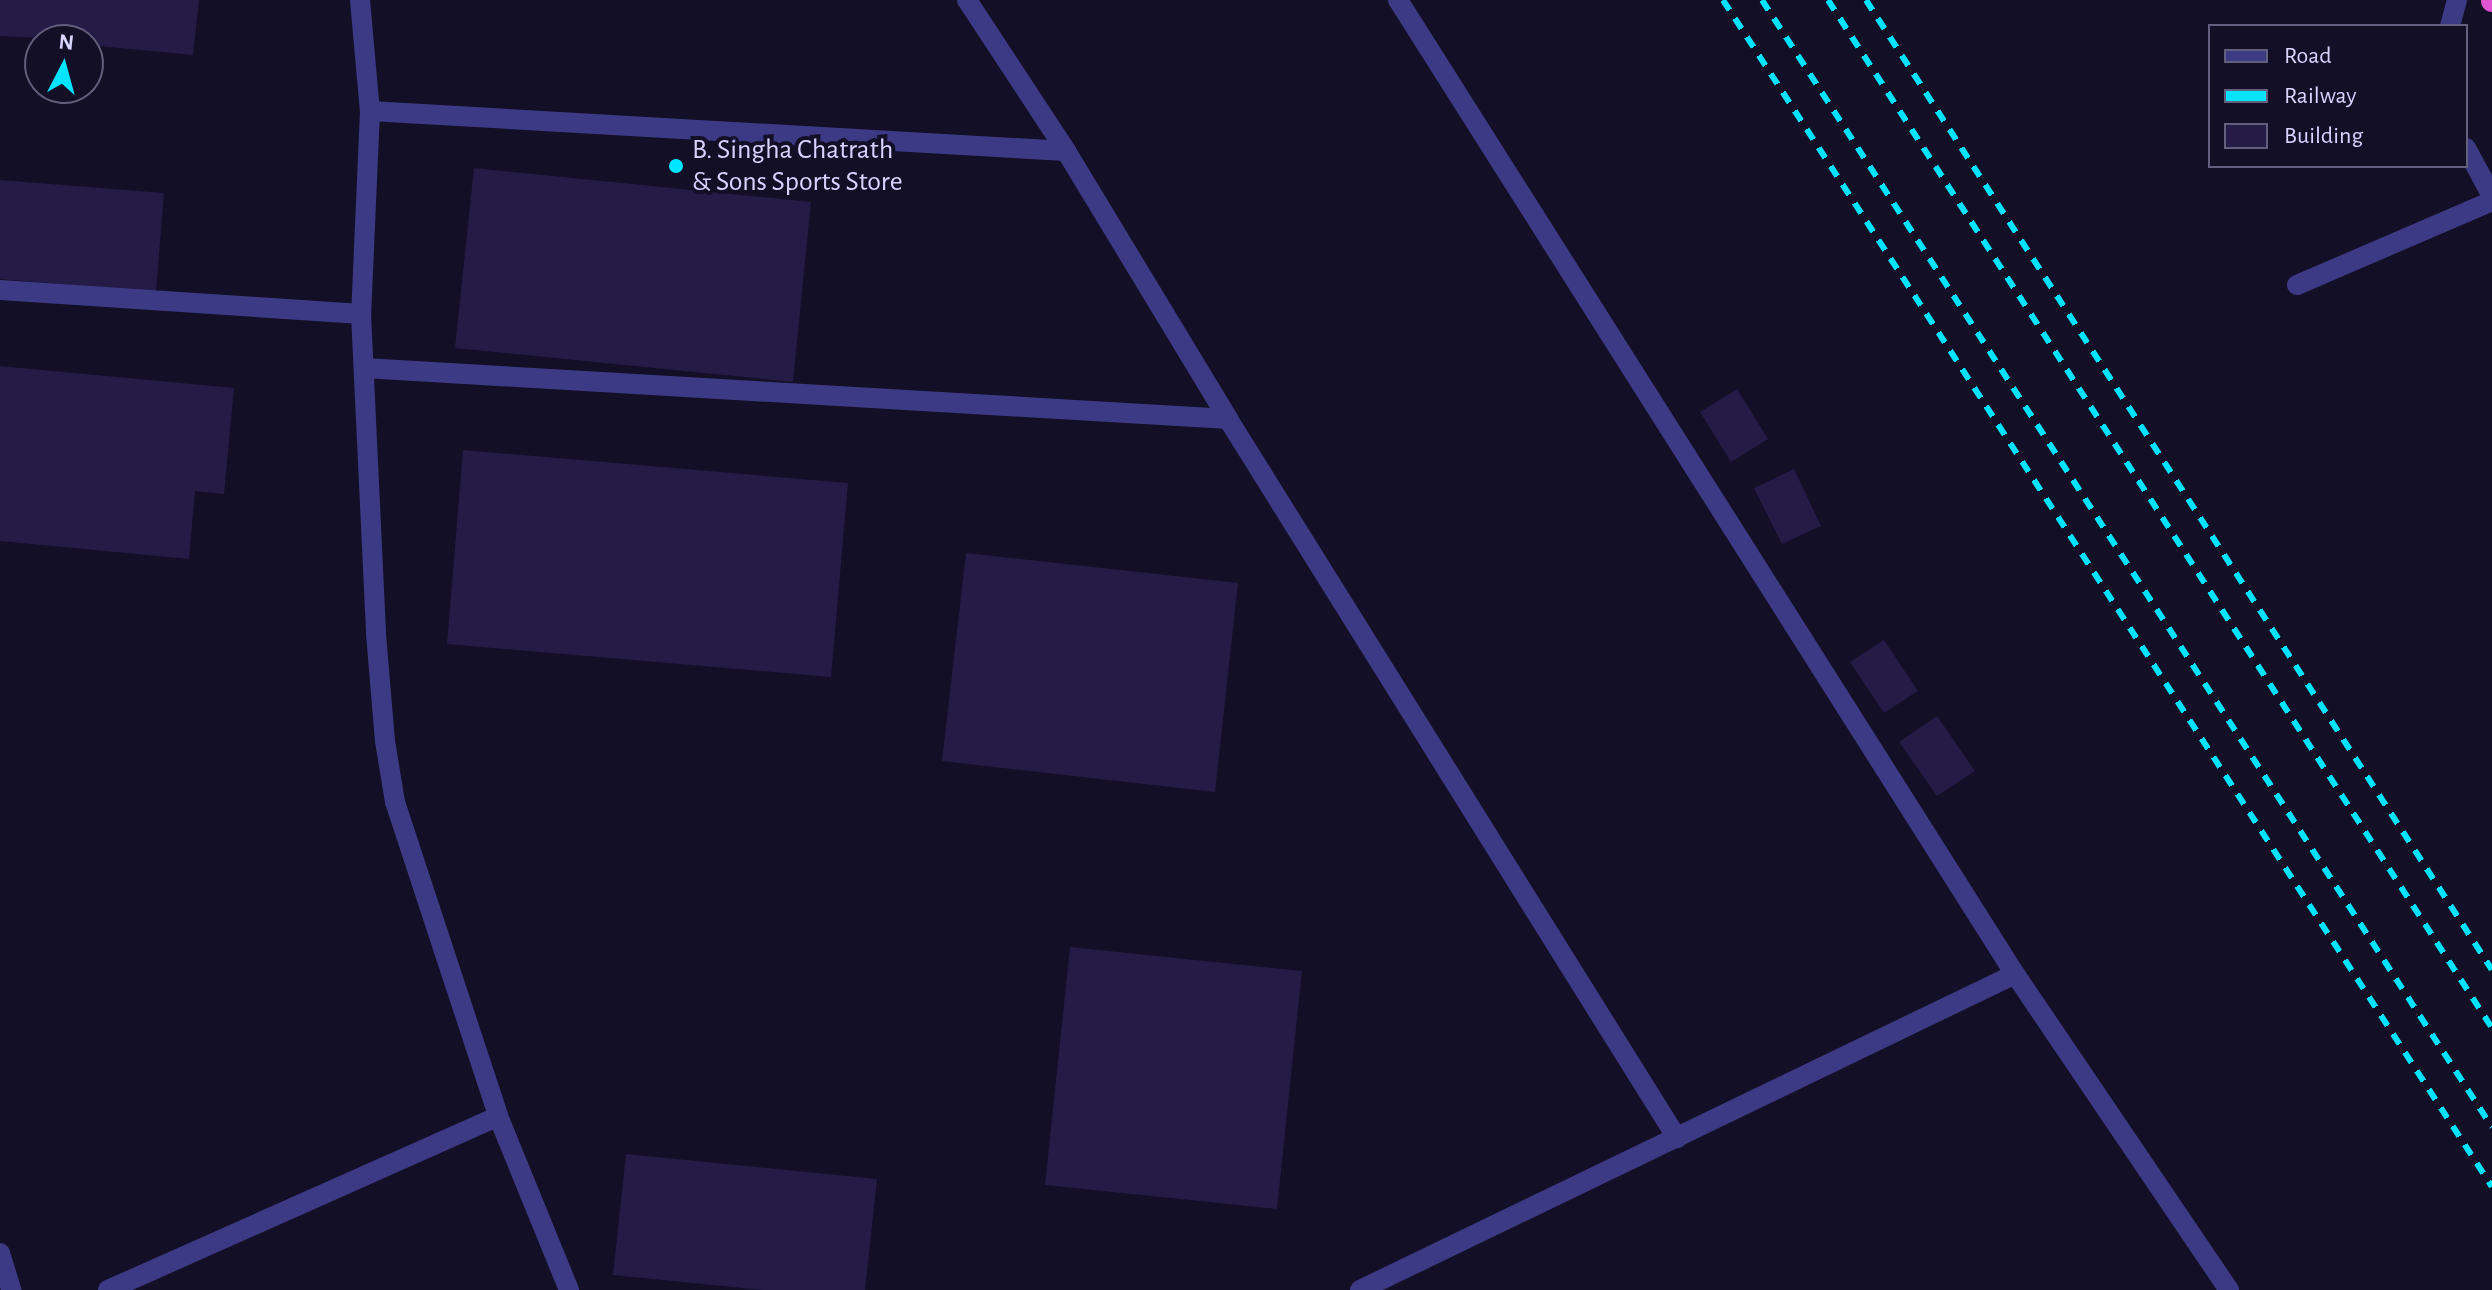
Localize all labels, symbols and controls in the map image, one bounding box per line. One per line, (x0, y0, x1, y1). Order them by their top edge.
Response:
north arrow (24, 24, 104, 104)
legend (2208, 24, 2468, 168)
text: N (58, 30, 75, 54)
text: Road (2284, 44, 2332, 68)
text: Railway (2284, 84, 2356, 108)
text: Building (2284, 124, 2363, 148)
place label: B. Singha Chatrath & Sons Sports Store (692, 133, 903, 199)
marker: B. Singha Chatrath & Sons Sports Store (667, 157, 685, 175)

